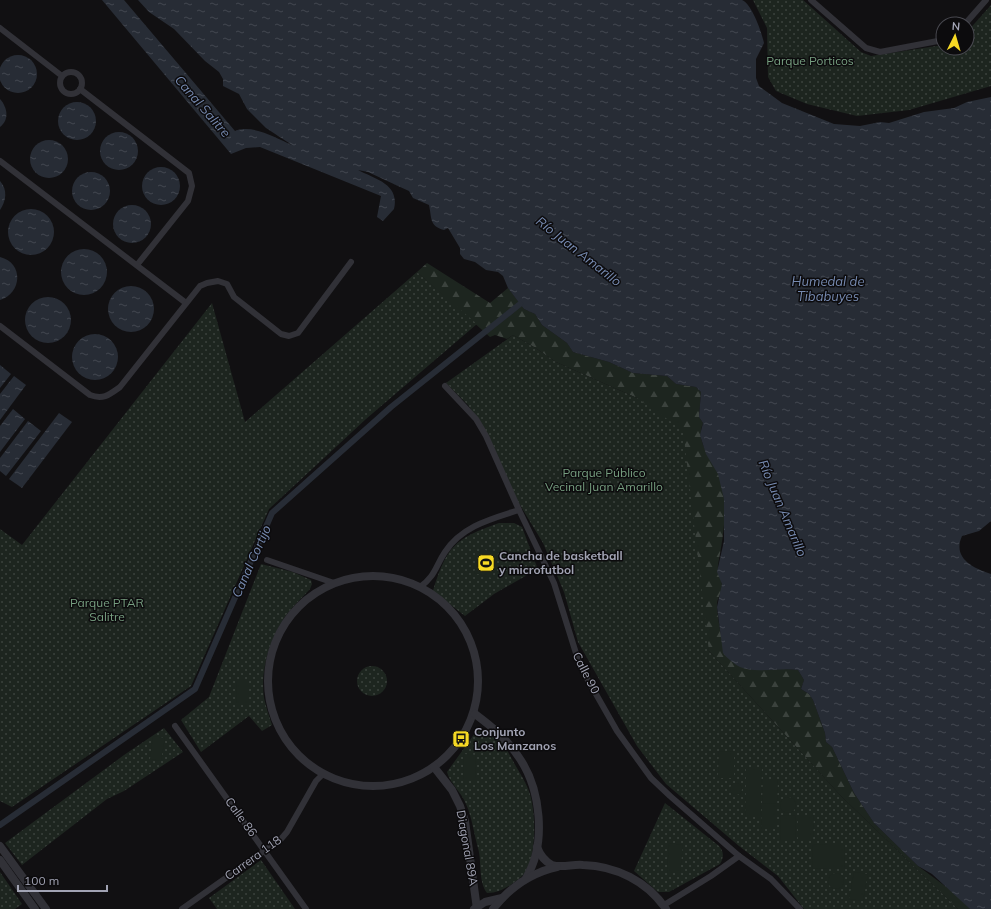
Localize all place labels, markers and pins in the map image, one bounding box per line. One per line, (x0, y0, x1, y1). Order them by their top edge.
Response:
place label: Cancha de basketball y microfutbol (498, 548, 623, 577)
sports icon: Cancha de basketball y microfutbol (476, 553, 496, 573)
place label: Conjunto Los Manzanos (474, 724, 556, 753)
bus stop icon: Conjunto Los Manzanos (451, 729, 471, 749)

